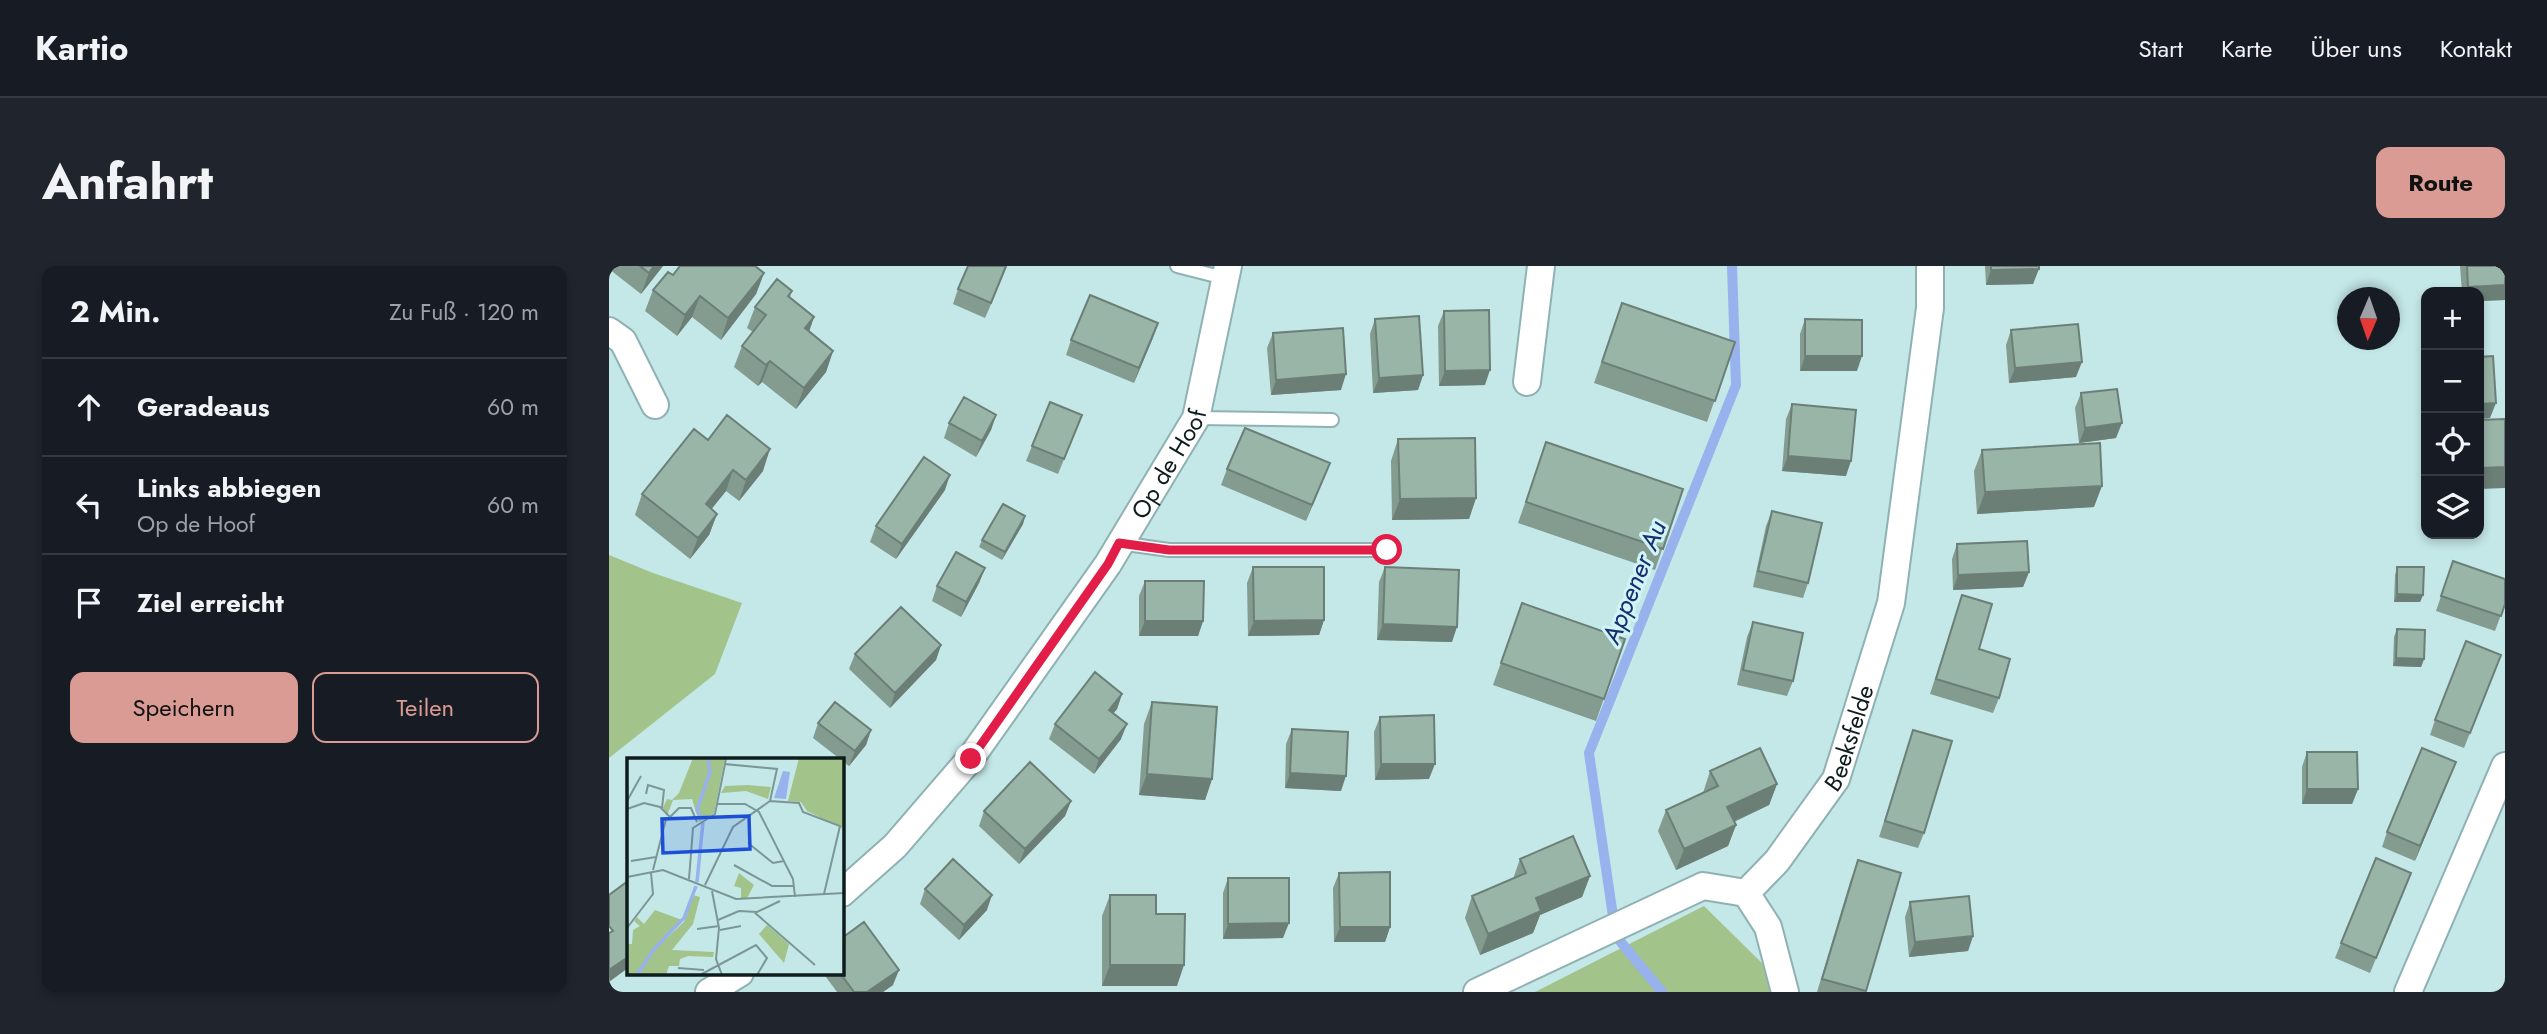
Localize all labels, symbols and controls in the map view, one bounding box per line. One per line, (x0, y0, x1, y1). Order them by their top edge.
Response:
text: Kartio (35, 25, 129, 72)
text: Start (2139, 31, 2183, 66)
text: Karte (2221, 31, 2272, 66)
text: Über uns (2310, 31, 2402, 66)
text: Kontakt (2440, 31, 2512, 66)
text: Anfahrt (42, 147, 213, 217)
button: Route (2376, 147, 2505, 218)
north arrow (2337, 287, 2400, 350)
map controls (2421, 287, 2484, 539)
button: + (2421, 287, 2484, 350)
text: 2 Min. (70, 290, 161, 333)
text: Zu Fuß · 120 m (389, 295, 539, 329)
button: − (2421, 350, 2484, 413)
icon: ahead (70, 388, 108, 426)
text: Geradeaus (137, 388, 270, 426)
text: 60 m (487, 390, 539, 424)
street label: Op de Hoof (1122, 405, 1215, 525)
button: locate (2421, 413, 2484, 476)
text: Links abbiegen (137, 469, 321, 507)
button: layers (2421, 476, 2484, 539)
icon: left (70, 486, 108, 524)
text: 60 m (487, 488, 539, 522)
text: Op de Hoof (137, 507, 255, 541)
water label: Appener Au (1592, 514, 1676, 651)
route start (1371, 534, 1402, 565)
icon: arrive (70, 584, 108, 622)
text: Ziel erreicht (137, 584, 284, 622)
button: Speichern (70, 672, 298, 743)
button: Teilen (312, 672, 539, 743)
street label: Beeksfelde (1815, 680, 1882, 798)
route end (955, 743, 986, 774)
inset map (627, 758, 843, 974)

